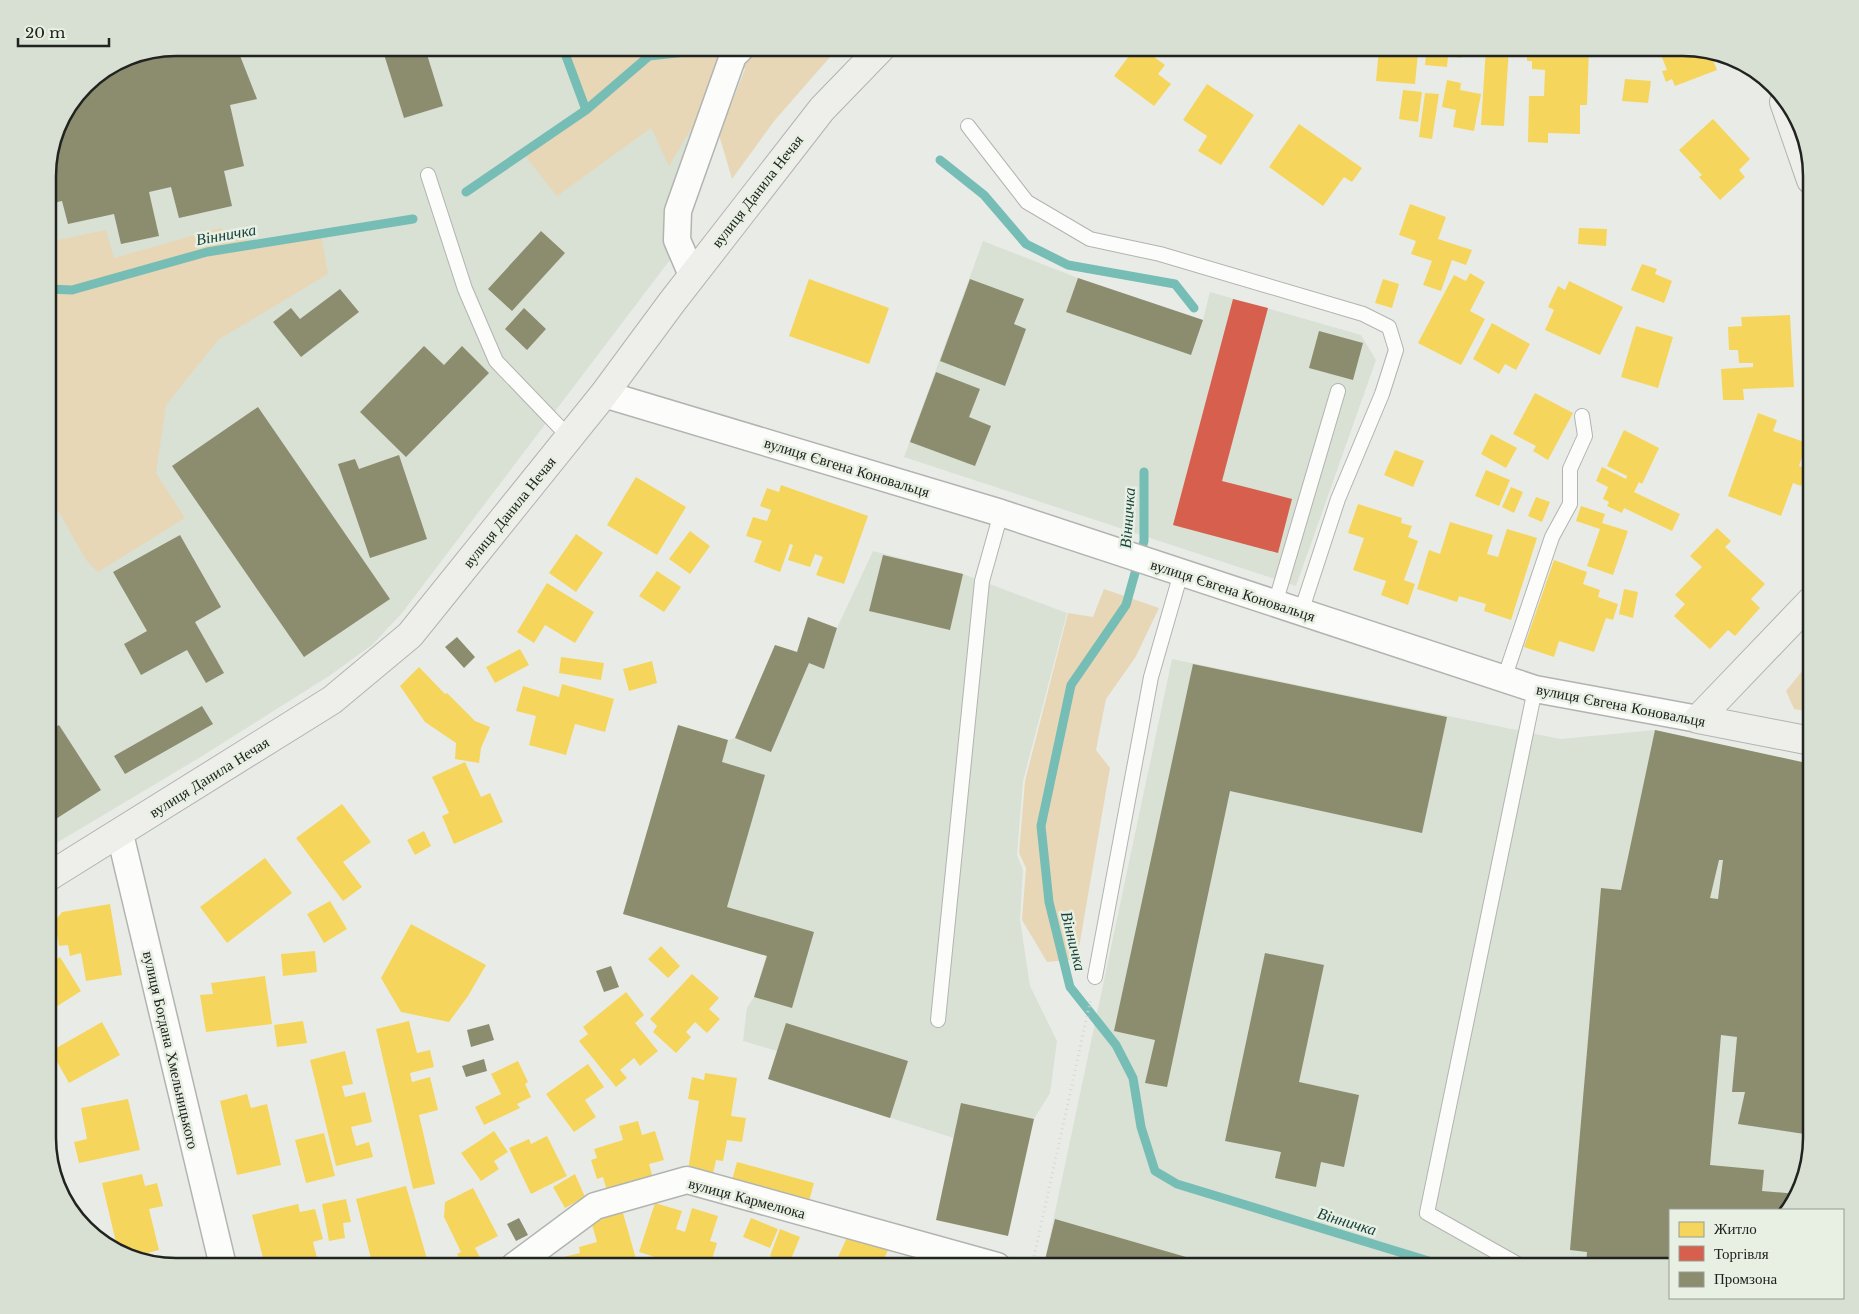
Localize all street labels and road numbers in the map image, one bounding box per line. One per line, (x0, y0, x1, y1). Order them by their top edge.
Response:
street label: вулиця Данила Нечая (707, 131, 807, 251)
street label: вулиця Євгена Коновальця (762, 433, 932, 501)
street label: вулиця Данила Нечая (458, 452, 560, 572)
street label: вулиця Євгена Коновальця (1148, 554, 1318, 626)
street label: вулиця Євгена Коновальця (1535, 679, 1707, 731)
street label: вулиця Данила Нечая (146, 732, 273, 822)
street label: вулиця Богдана Хмельницького (139, 949, 203, 1151)
street label: вулиця Кармелюка (686, 1173, 808, 1223)

